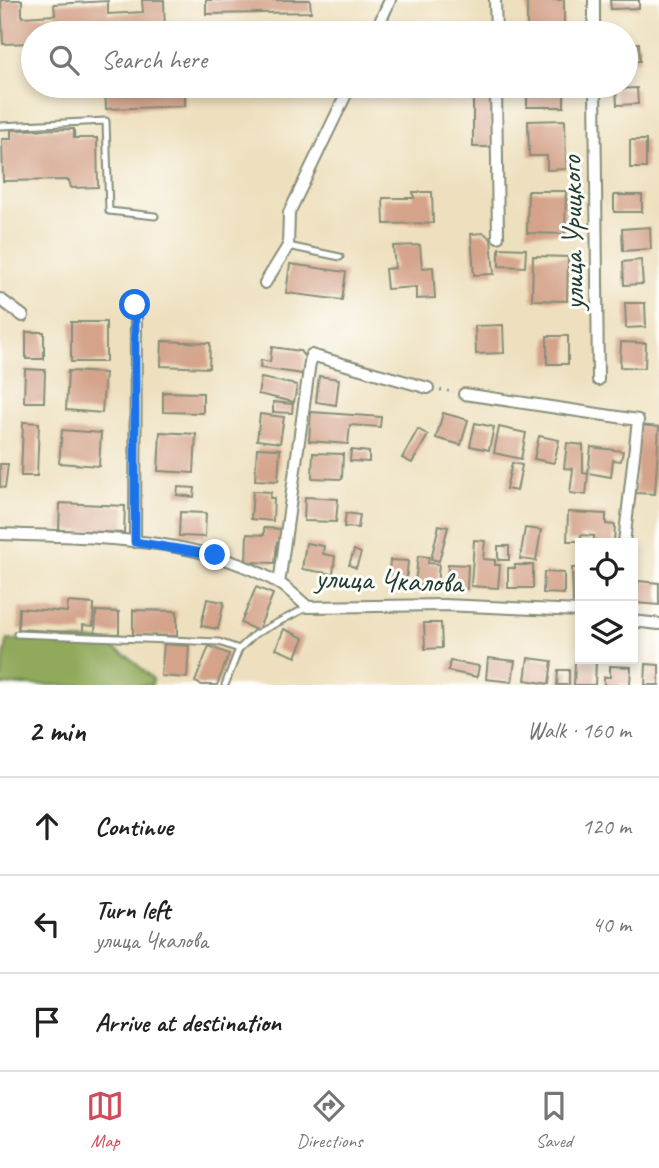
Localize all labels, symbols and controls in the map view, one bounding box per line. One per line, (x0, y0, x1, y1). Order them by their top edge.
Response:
search box (21, 21, 638, 98)
icon: search (45, 41, 83, 79)
text: Search here (101, 43, 207, 76)
street label: улица Урицкого (552, 154, 592, 312)
route start (119, 289, 150, 320)
map controls (575, 538, 638, 664)
button: locate (575, 538, 638, 601)
route end (199, 539, 230, 570)
street label: улица Чкалова (313, 558, 466, 602)
button: layers (575, 601, 638, 664)
text: 2 min (28, 712, 85, 750)
text: Walk · 160 m (527, 716, 631, 745)
icon: ahead (28, 807, 66, 845)
text: Continue (95, 810, 173, 843)
text: 120 m (582, 812, 631, 841)
text: Turn left (95, 893, 170, 926)
icon: left (28, 905, 66, 943)
text: 40 m (592, 910, 631, 939)
text: улица Чкалова (95, 926, 208, 955)
icon: arrive (28, 1003, 66, 1041)
text: Arrive at destination (95, 1006, 281, 1039)
tab: Map (86, 1087, 124, 1153)
tab: Directions (296, 1087, 363, 1153)
tab: Saved (535, 1087, 573, 1153)

